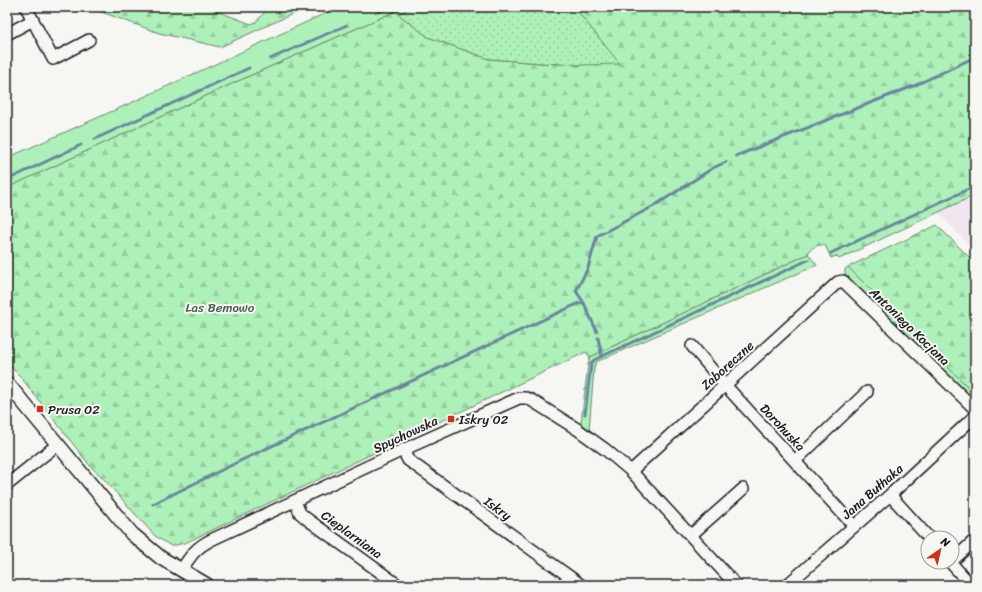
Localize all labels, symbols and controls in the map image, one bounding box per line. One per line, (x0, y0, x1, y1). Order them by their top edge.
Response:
street label: Antoniego Kocjana (863, 281, 956, 372)
park label: Las Bemowo (186, 296, 255, 319)
street label: Zaboreczne (695, 335, 760, 396)
place label: Prusa 02 (48, 398, 100, 421)
street label: Dorohuska (754, 398, 811, 457)
marker: Prusa 02 (35, 404, 45, 414)
place label: Iskry 02 (458, 408, 509, 431)
street label: Spychowska (369, 409, 442, 460)
marker: Iskry 02 (446, 414, 456, 424)
street label: Jana Bułhaka (835, 458, 909, 526)
street label: Iskry (478, 490, 517, 527)
street label: Cieplarniana (316, 504, 388, 565)
north arrow (920, 530, 960, 570)
text: N (936, 532, 954, 552)

